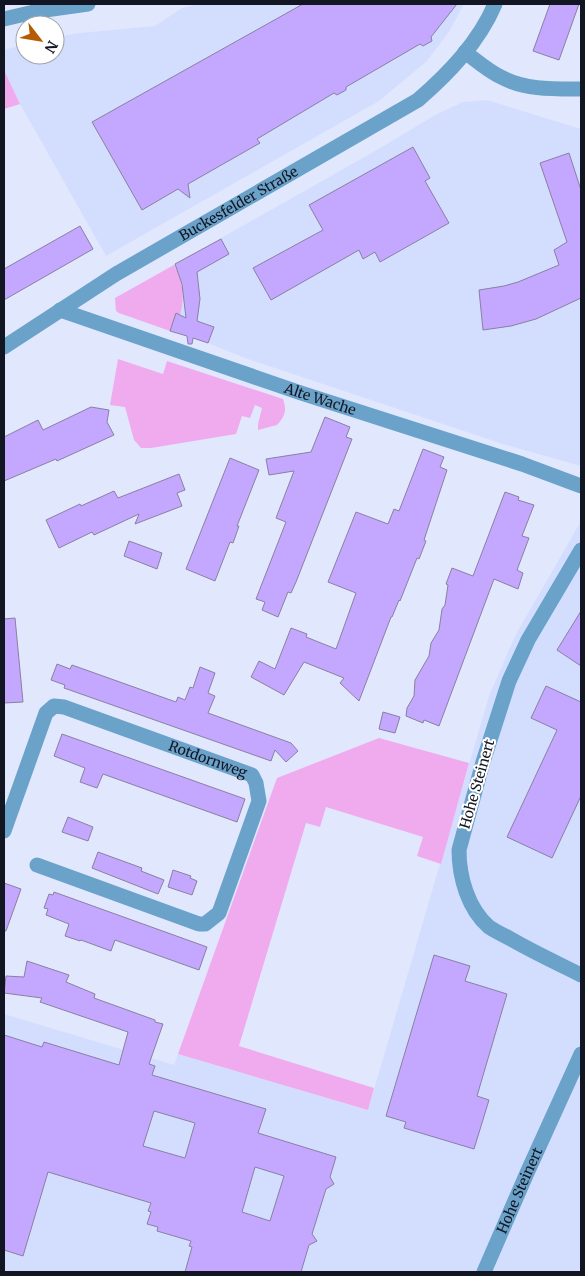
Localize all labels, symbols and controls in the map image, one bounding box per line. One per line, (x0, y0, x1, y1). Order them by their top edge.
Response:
north arrow (15, 15, 65, 65)
text: N (41, 37, 62, 56)
street label: Buckesfelder Straße (176, 162, 301, 245)
street label: Alte Wache (281, 379, 358, 419)
street label: Rotdornweg (166, 737, 250, 782)
street label: Hohe Steinert (456, 737, 499, 831)
street label: Hohe Steinert (493, 1144, 547, 1236)

